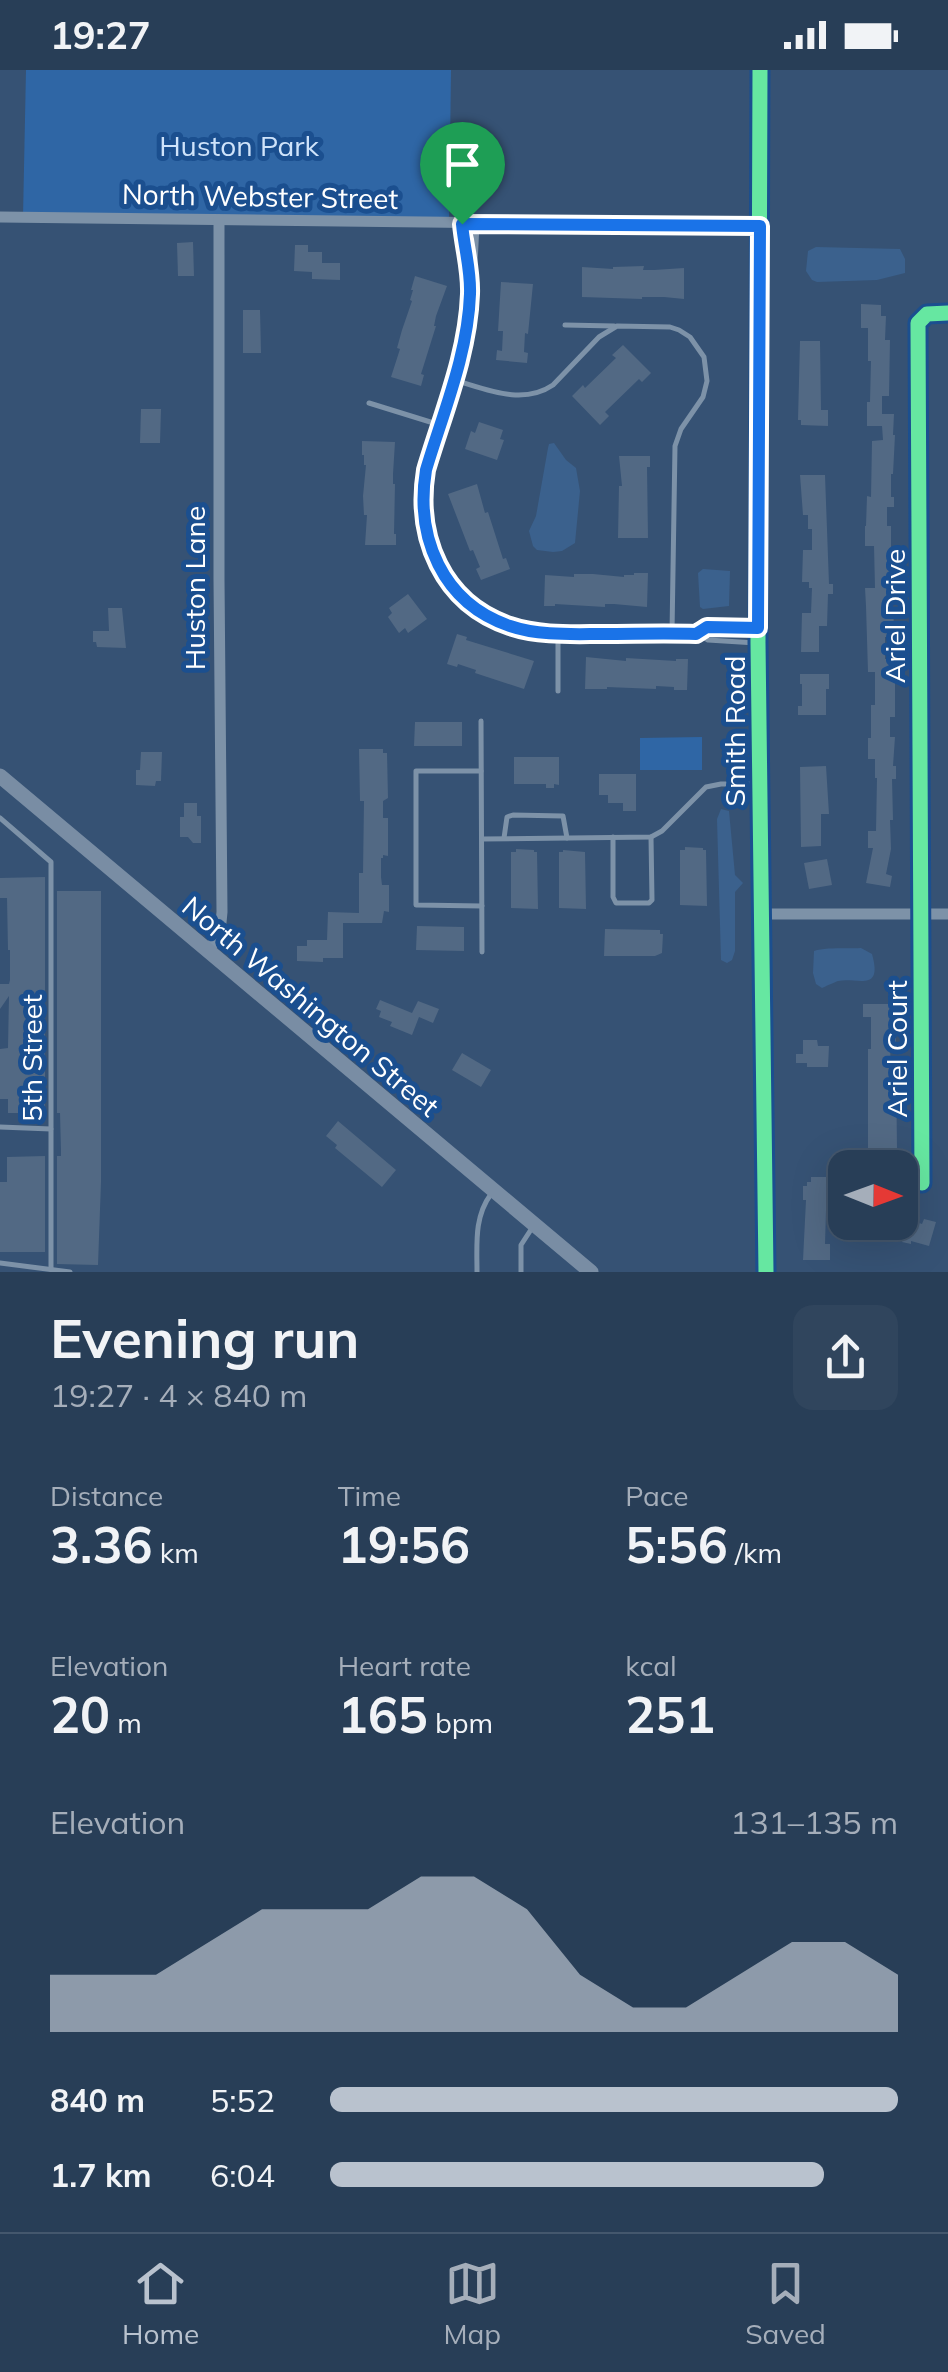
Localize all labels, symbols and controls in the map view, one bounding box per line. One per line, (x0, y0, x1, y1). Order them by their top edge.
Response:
text: 19:27 (50, 11, 151, 59)
pin (420, 122, 505, 225)
park label: Huston Park (159, 128, 319, 163)
icon: arrive (435, 137, 490, 192)
street label: North Webster Street (122, 176, 399, 216)
street label: Huston Lane (177, 506, 212, 670)
street label: Ariel Drive (877, 549, 912, 683)
street label: Smith Road (717, 656, 752, 806)
street label: North Washington Street (175, 888, 447, 1124)
street label: Ariel Court (879, 980, 914, 1118)
street label: 5th Street (14, 994, 49, 1122)
north arrow (828, 1150, 918, 1240)
map controls (828, 1150, 918, 1240)
text: Evening run (50, 1303, 359, 1372)
button: share (793, 1305, 898, 1410)
text: 19:27 · 4 × 840 m (50, 1375, 307, 1415)
text: Distance (50, 1478, 163, 1513)
text: Time (338, 1478, 401, 1513)
text: Pace (625, 1478, 689, 1513)
text: 3.36 (50, 1513, 152, 1576)
text: 19:56 (338, 1513, 470, 1576)
text: 5:56 (625, 1513, 728, 1576)
text: km (152, 1535, 199, 1570)
text: /km (728, 1535, 782, 1570)
text: Elevation (50, 1648, 168, 1683)
text: Heart rate (338, 1648, 471, 1683)
text: kcal (625, 1648, 677, 1683)
text: 20 (50, 1683, 110, 1746)
text: 165 (338, 1683, 428, 1746)
text: 251 (625, 1683, 715, 1746)
text: m (110, 1705, 142, 1740)
text: bpm (428, 1705, 493, 1740)
text: Elevation (50, 1802, 185, 1842)
text: 131–135 m (730, 1802, 898, 1842)
text: 840 m (50, 2080, 145, 2120)
text: 5:52 (210, 2080, 275, 2120)
text: 1.7 km (50, 2155, 152, 2195)
text: 6:04 (210, 2155, 275, 2195)
tab: Home (122, 2256, 199, 2351)
tab: Map (443, 2256, 501, 2351)
tab: Saved (745, 2256, 826, 2351)

